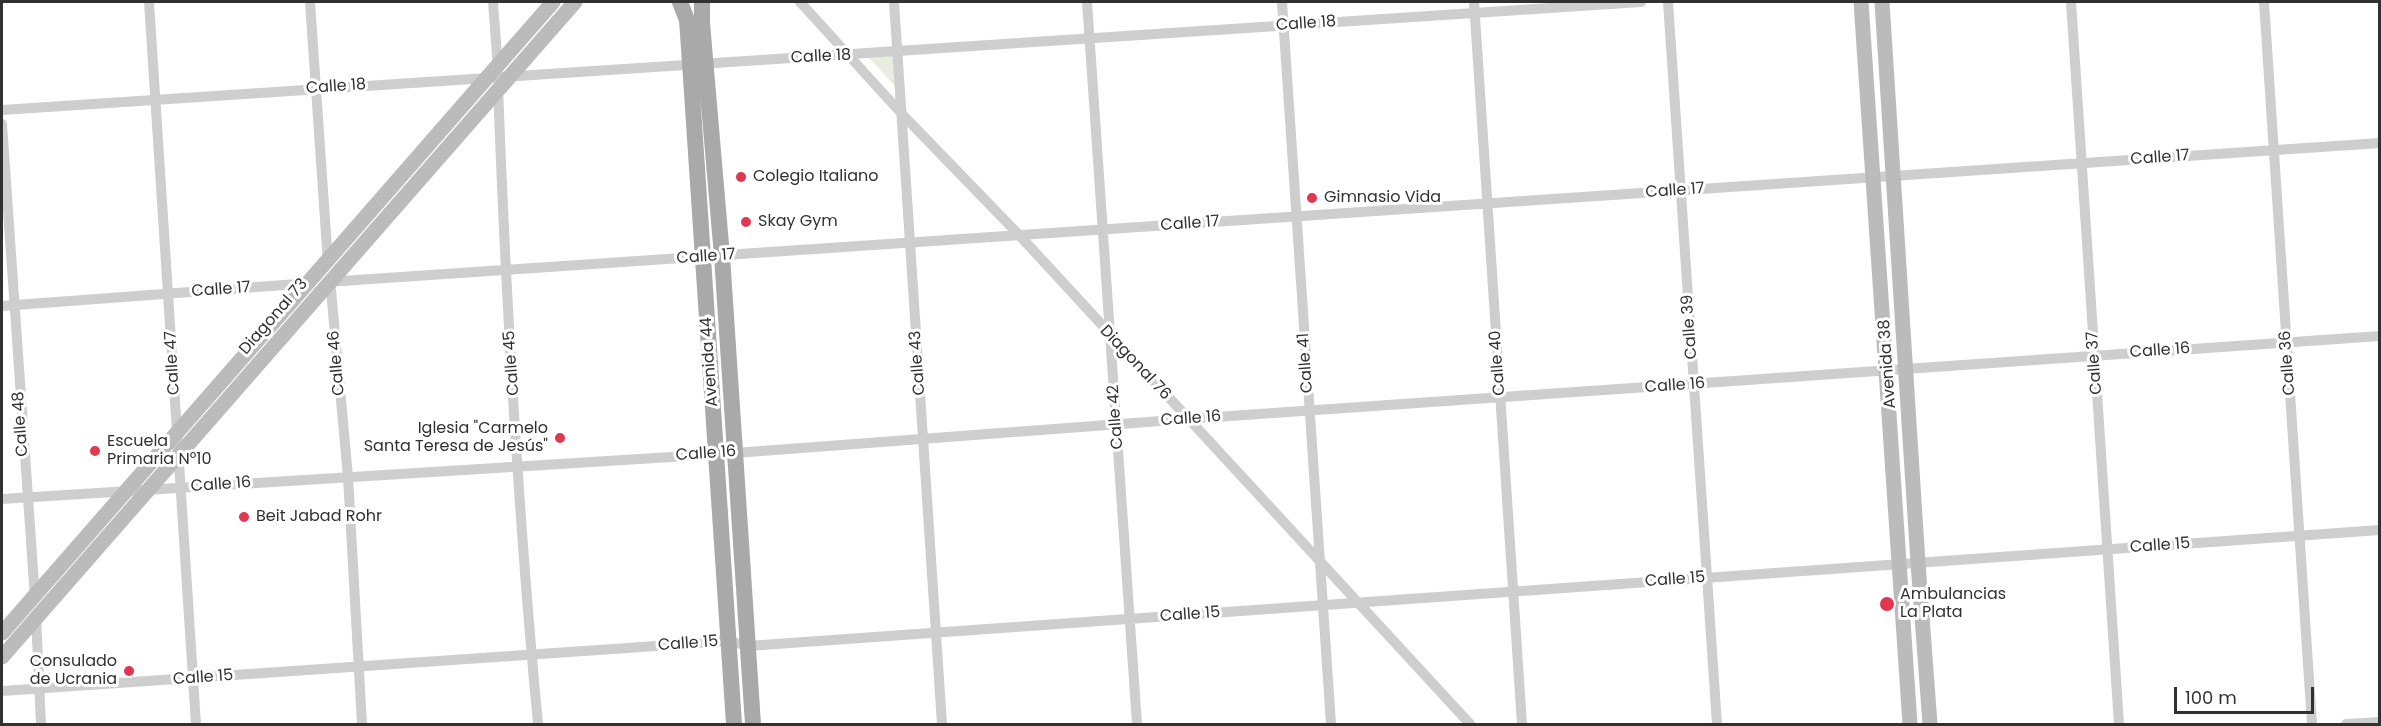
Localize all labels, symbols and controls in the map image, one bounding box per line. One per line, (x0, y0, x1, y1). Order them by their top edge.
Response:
street label: Calle 18 (1275, 12, 1337, 36)
street label: Calle 18 (790, 46, 852, 68)
street label: Calle 18 (305, 75, 367, 99)
street label: Calle 17 (2130, 146, 2190, 170)
place label: Colegio Italiano (753, 167, 878, 187)
marker: Colegio Italiano (734, 170, 748, 184)
street label: Calle 17 (1645, 179, 1705, 203)
place label: Gimnasio Vida (1324, 188, 1441, 208)
marker: Gimnasio Vida (1305, 191, 1319, 205)
place label: Skay Gym (758, 212, 838, 232)
street label: Calle 17 (1160, 212, 1220, 236)
marker: Skay Gym (739, 215, 753, 229)
street label: Calle 17 (676, 245, 736, 269)
street label: Diagonal 73 (236, 275, 312, 359)
street label: Calle 17 (191, 278, 251, 302)
street label: Calle 39 (1678, 294, 1702, 360)
street label: Avenida 44 (697, 316, 723, 408)
street label: Avenida 38 (1875, 319, 1901, 409)
street label: Diagonal 76 (1095, 322, 1175, 404)
street label: Calle 46 (325, 330, 349, 396)
street label: Calle 45 (500, 330, 524, 396)
street label: Calle 43 (906, 330, 930, 396)
street label: Calle 40 (1486, 330, 1510, 396)
street label: Calle 36 (2276, 330, 2300, 396)
street label: Calle 47 (162, 331, 184, 395)
street label: Calle 37 (2083, 331, 2107, 395)
street label: Calle 41 (1294, 332, 1318, 394)
street label: Calle 16 (2129, 339, 2191, 363)
street label: Calle 16 (1644, 374, 1706, 398)
street label: Calle 42 (1104, 384, 1128, 450)
street label: Calle 48 (9, 391, 33, 457)
street label: Calle 16 (1160, 407, 1222, 431)
place label: Iglesia "Carmelo Santa Teresa de Jesús" (364, 419, 548, 457)
marker: Iglesia "Carmelo Santa Teresa de Jesús" (553, 431, 567, 445)
place label: Escuela Primaria N°10 (107, 432, 211, 470)
street label: Calle 16 (675, 442, 737, 466)
marker: Escuela Primaria N°10 (88, 444, 102, 458)
street label: Calle 16 (190, 473, 252, 497)
place label: Beit Jabad Rohr (256, 507, 382, 527)
marker: Beit Jabad Rohr (237, 510, 251, 524)
street label: Calle 15 (2129, 534, 2191, 558)
street label: Calle 15 (1644, 568, 1706, 592)
place label: Ambulancias La Plata (1900, 585, 2006, 623)
marker: Ambulancias La Plata (1878, 595, 1896, 613)
street label: Calle 15 (1159, 603, 1221, 627)
street label: Calle 15 (657, 632, 719, 656)
place label: Consulado de Ucrania (30, 652, 117, 690)
marker: Consulado de Ucrania (122, 664, 136, 678)
street label: Calle 15 (172, 666, 234, 690)
scale bar (2177, 675, 2316, 713)
text: 100 m (2185, 685, 2237, 710)

